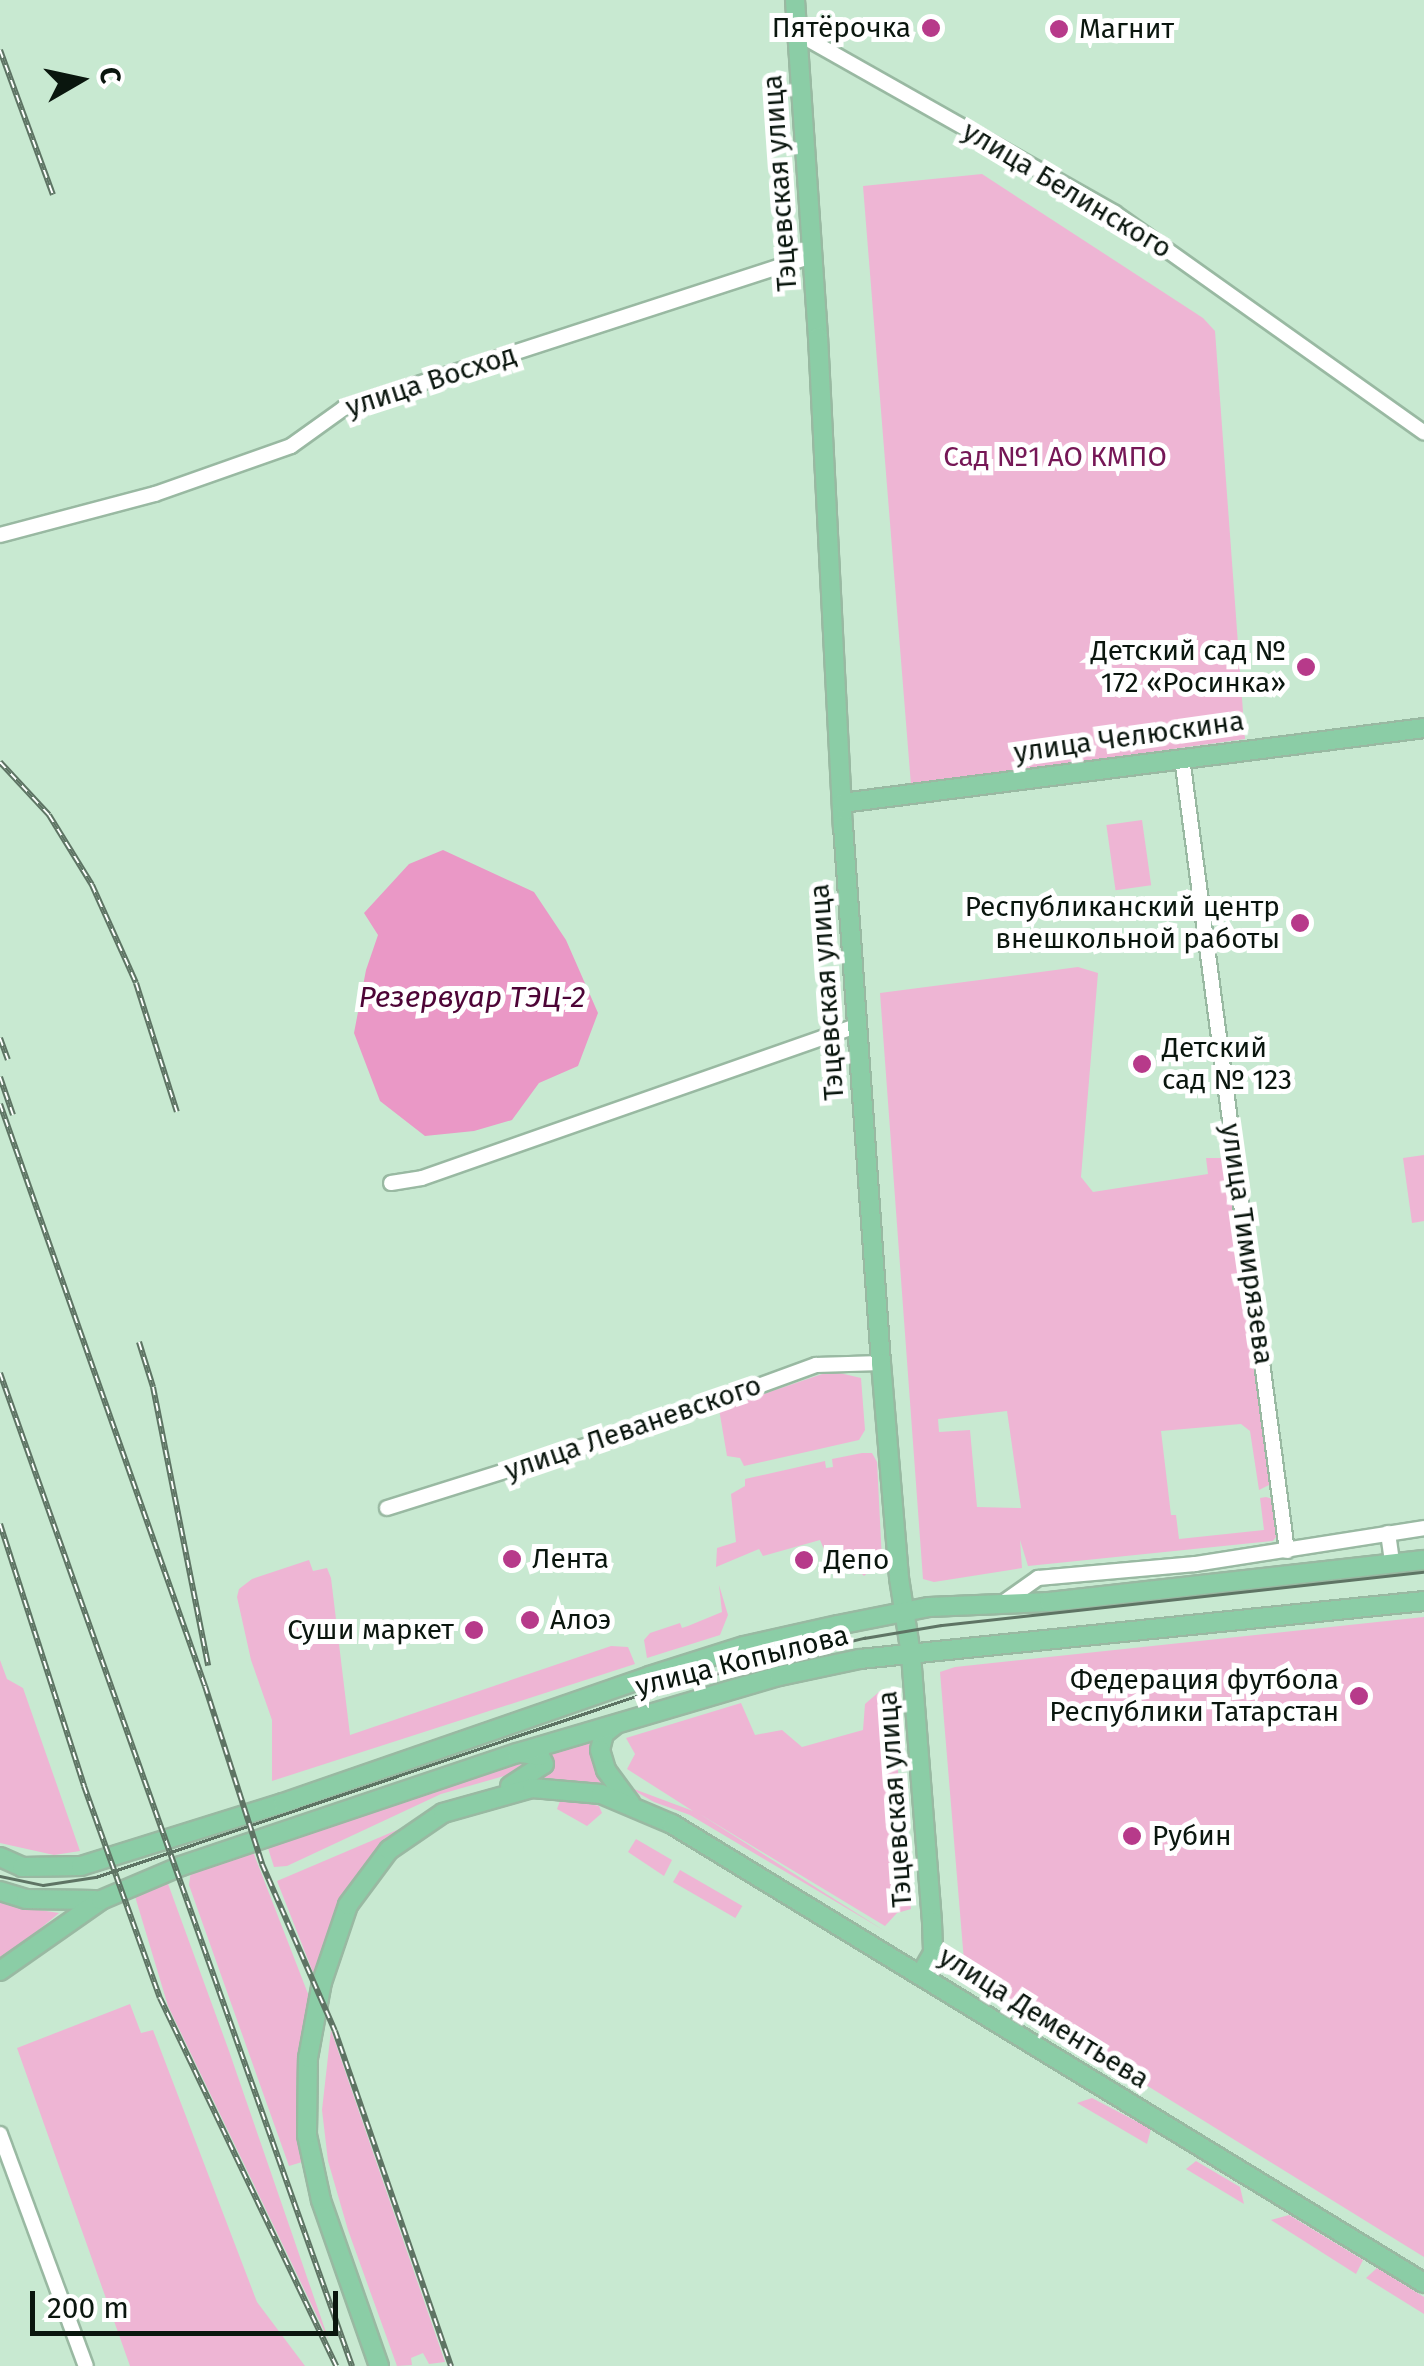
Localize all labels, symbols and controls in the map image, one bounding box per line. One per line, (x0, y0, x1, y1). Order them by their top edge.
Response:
place label: Пятёрочка (772, 11, 911, 45)
place label: Магнит (1079, 12, 1174, 46)
marker: Пятёрочка (920, 17, 942, 39)
marker: Магнит (1048, 18, 1070, 40)
north arrow (30, 30, 130, 130)
text: С (93, 65, 128, 86)
street label: Тэцевская улица (756, 74, 804, 292)
street label: улица Белинского (956, 114, 1178, 266)
street label: улица Восход (342, 338, 520, 424)
park label: Сад №1 АО КМПО (943, 440, 1167, 474)
place label: Детский сад № 172 «Росинка» (1091, 634, 1286, 700)
marker: Детский сад № 172 «Росинка» (1295, 656, 1317, 678)
street label: улица Челюскина (1012, 704, 1246, 770)
street label: Тэцевская улица (803, 883, 851, 1101)
place label: Республиканский центр внешкольной работы (965, 890, 1280, 956)
marker: Республиканский центр внешкольной работы (1289, 912, 1311, 934)
water label: Резервуар ТЭЦ-2 (359, 979, 585, 1015)
place label: Детский сад № 123 (1162, 1031, 1292, 1097)
marker: Детский сад № 123 (1131, 1053, 1153, 1075)
street label: улица Тимирязева (1213, 1121, 1281, 1367)
street label: улица Леваневского (500, 1368, 766, 1488)
place label: Лента (532, 1542, 609, 1576)
place label: Депо (824, 1543, 889, 1577)
marker: Лента (501, 1548, 523, 1570)
marker: Депо (793, 1549, 815, 1571)
place label: Алоэ (550, 1603, 611, 1637)
marker: Алоэ (519, 1609, 541, 1631)
place label: Суши маркет (287, 1613, 454, 1647)
street label: улица Копылова (632, 1618, 852, 1704)
marker: Суши маркет (463, 1619, 485, 1641)
place label: Федерация футбола Республики Татарстан (1049, 1663, 1339, 1729)
marker: Федерация футбола Республики Татарстан (1348, 1685, 1370, 1707)
street label: Тэцевская улица (871, 1690, 919, 1908)
place label: Рубин (1152, 1819, 1232, 1853)
marker: Рубин (1121, 1825, 1143, 1847)
street label: улица Дементьева (933, 1940, 1155, 2096)
scale bar (35, 2271, 342, 2333)
text: 200 m (47, 2290, 129, 2326)

